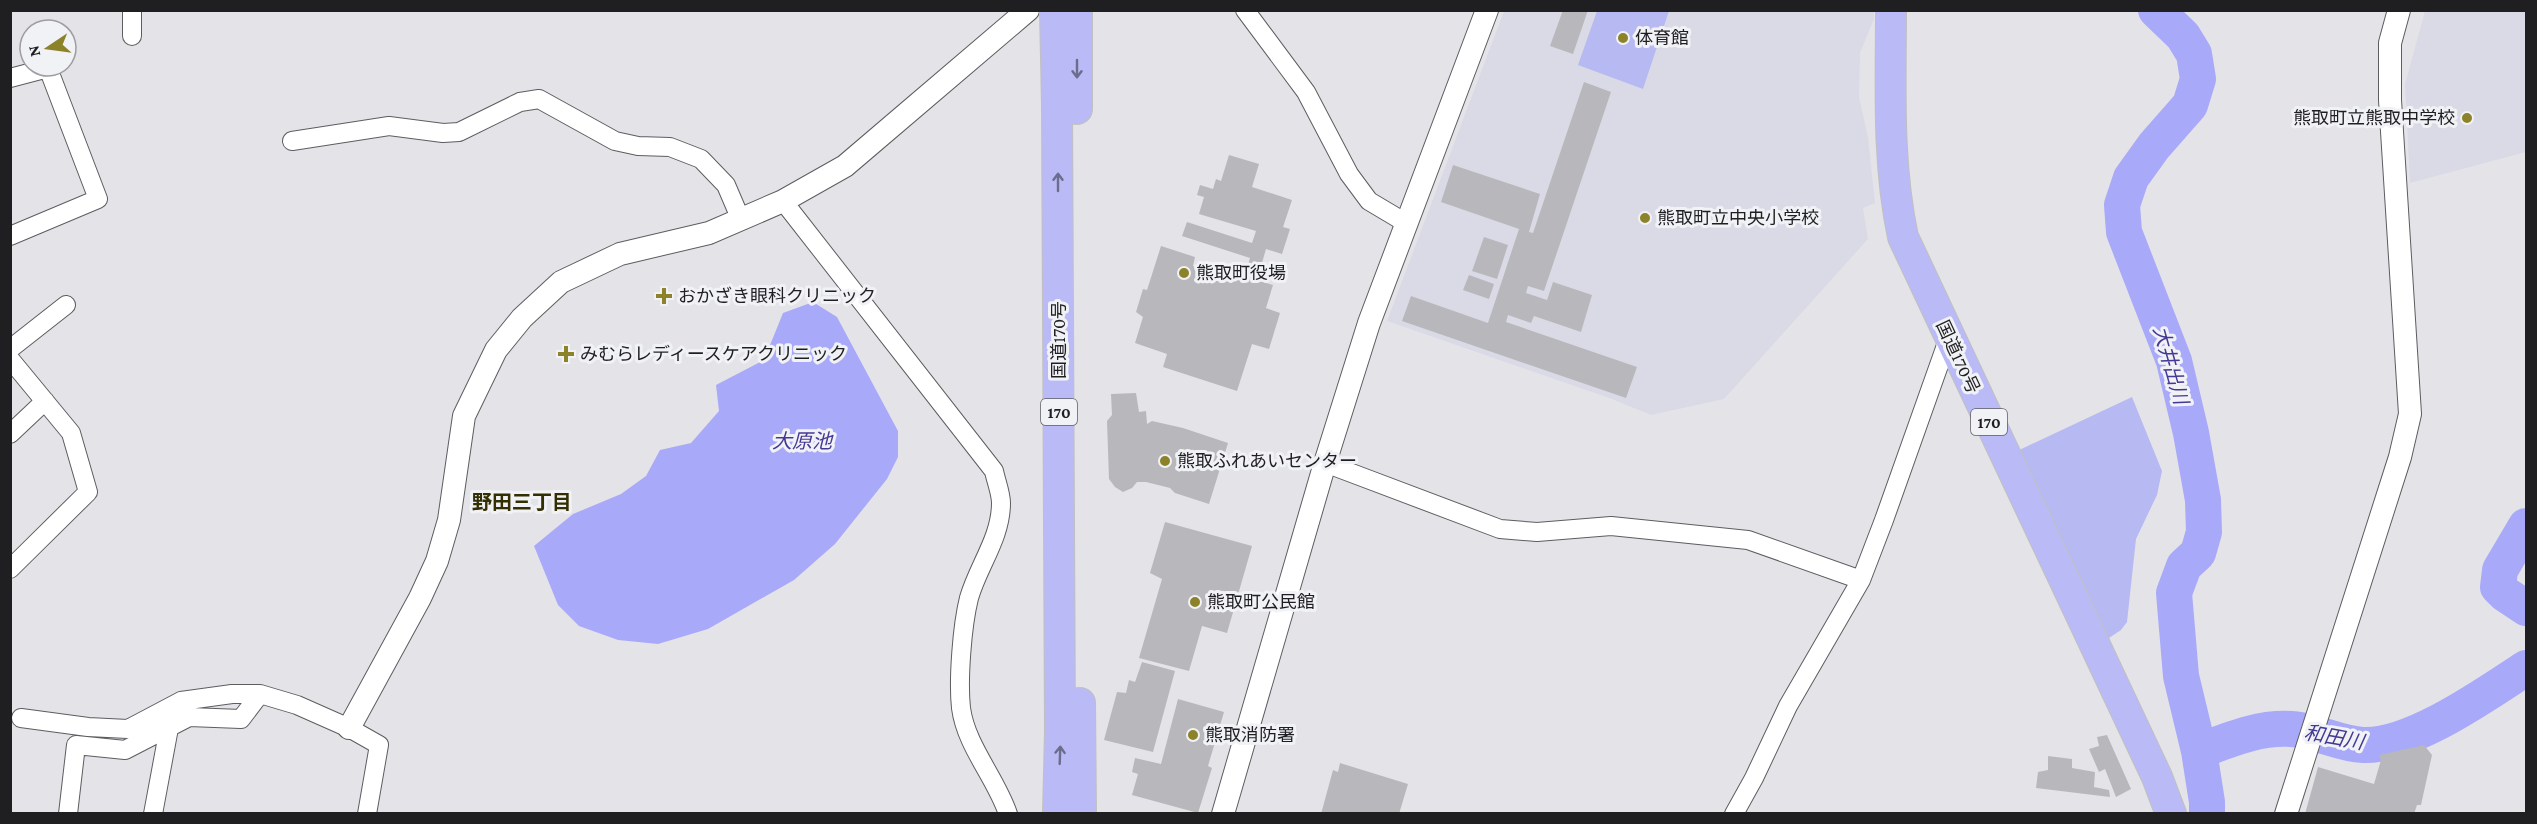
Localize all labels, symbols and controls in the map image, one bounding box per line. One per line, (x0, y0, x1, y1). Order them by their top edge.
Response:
north arrow (18, 18, 78, 78)
place label: 体育館 (1635, 28, 1689, 48)
marker: 体育館 (1616, 31, 1630, 45)
text: N (24, 44, 43, 58)
one-way arrow (1071, 58, 1083, 78)
place label: 熊取町立熊取中学校 (2293, 108, 2455, 128)
marker: 熊取町立熊取中学校 (2460, 111, 2474, 125)
one-way arrow (1052, 173, 1064, 193)
place label: 熊取町立中央小学校 (1657, 208, 1819, 228)
marker: 熊取町立中央小学校 (1638, 211, 1652, 225)
place label: 熊取町役場 (1196, 263, 1286, 283)
marker: 熊取町役場 (1177, 266, 1191, 280)
place label: おかざき眼科クリニック (678, 286, 876, 306)
marker: おかざき眼科クリニック (655, 287, 673, 305)
street label: 国道170号 (1049, 301, 1069, 379)
street label: 国道170号 (1932, 317, 1984, 397)
water label: 大井出川 (2149, 324, 2193, 408)
place label: みむらレディースケアクリニック (580, 344, 847, 364)
marker: みむらレディースケアクリニック (557, 345, 575, 363)
road number: 170 (1041, 399, 1077, 425)
road number: 170 (1971, 409, 2007, 435)
water label: 大原池 (772, 430, 834, 452)
place label: 熊取ふれあいセンター (1177, 451, 1357, 471)
marker: 熊取ふれあいセンター (1158, 454, 1172, 468)
district label: 野田三丁目 (472, 491, 572, 513)
place label: 熊取町公民館 (1207, 592, 1315, 612)
marker: 熊取町公民館 (1188, 595, 1202, 609)
water label: 和田川 (2303, 721, 2367, 753)
place label: 熊取消防署 (1205, 725, 1295, 745)
marker: 熊取消防署 (1186, 728, 1200, 742)
one-way arrow (1054, 746, 1065, 766)

